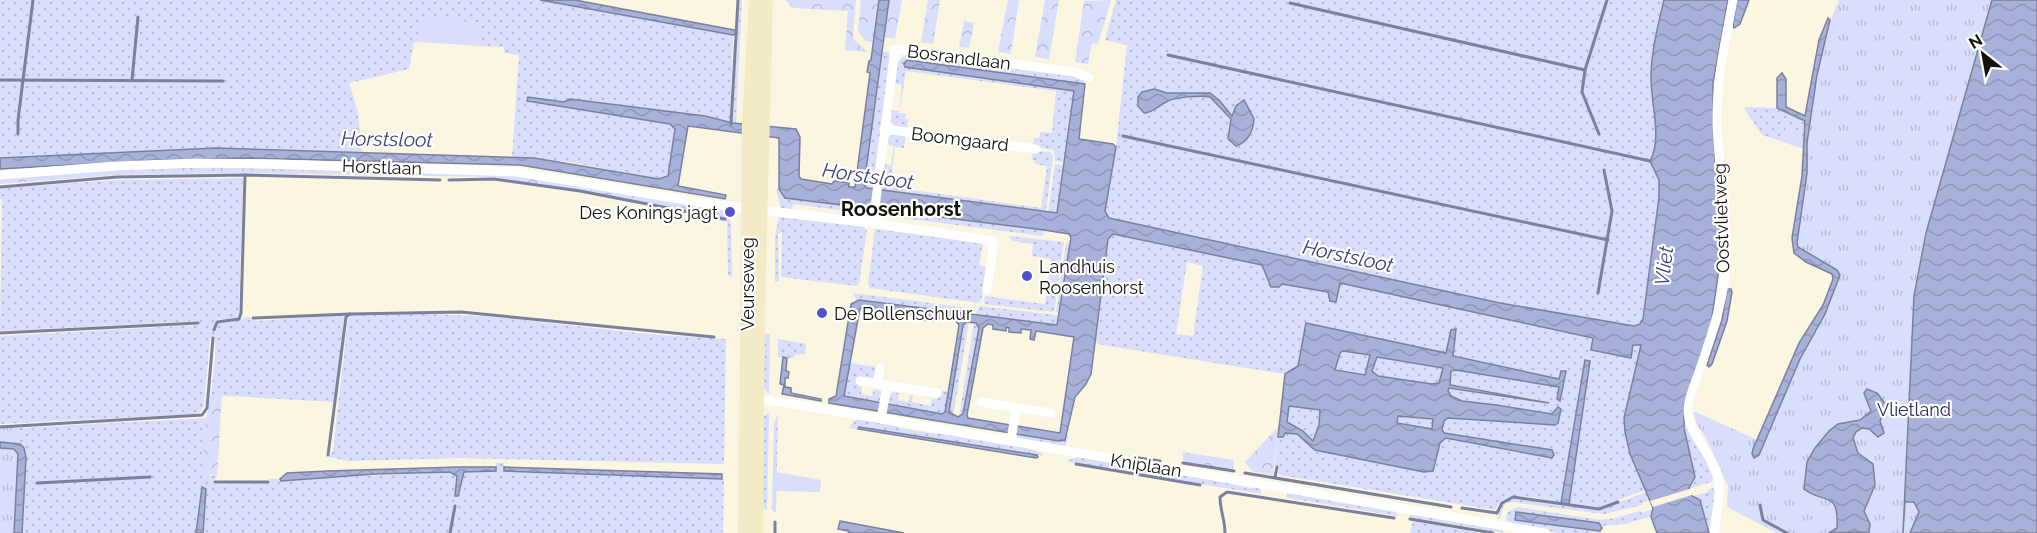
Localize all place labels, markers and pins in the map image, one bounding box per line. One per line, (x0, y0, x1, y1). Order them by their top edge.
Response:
place label: Des Konings jagt (579, 202, 718, 223)
marker: Des Konings jagt (723, 205, 737, 219)
place label: Landhuis Roosenhorst (1039, 256, 1144, 298)
marker: Landhuis Roosenhorst (1020, 269, 1034, 283)
place label: De Bollenschuur (834, 303, 973, 324)
marker: De Bollenschuur (815, 306, 829, 320)

